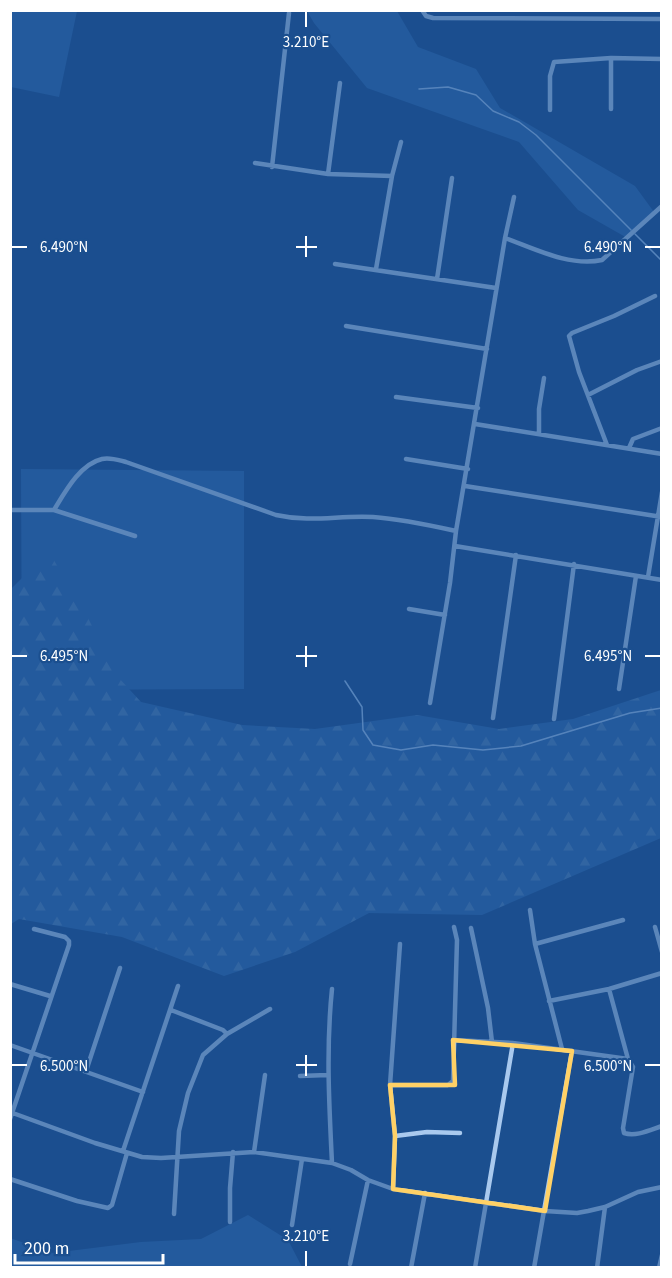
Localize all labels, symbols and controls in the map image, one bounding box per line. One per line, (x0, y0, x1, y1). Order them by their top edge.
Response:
text: 3.210°E (283, 32, 329, 53)
text: 6.490°N (40, 237, 88, 258)
text: 6.490°N (584, 237, 632, 258)
text: 6.495°N (40, 646, 88, 667)
text: 6.495°N (584, 646, 632, 667)
text: 6.500°N (40, 1056, 88, 1077)
text: 6.500°N (584, 1056, 632, 1077)
text: 3.210°E (283, 1226, 329, 1247)
scale bar (15, 1227, 164, 1265)
text: 200 m (24, 1236, 69, 1261)

